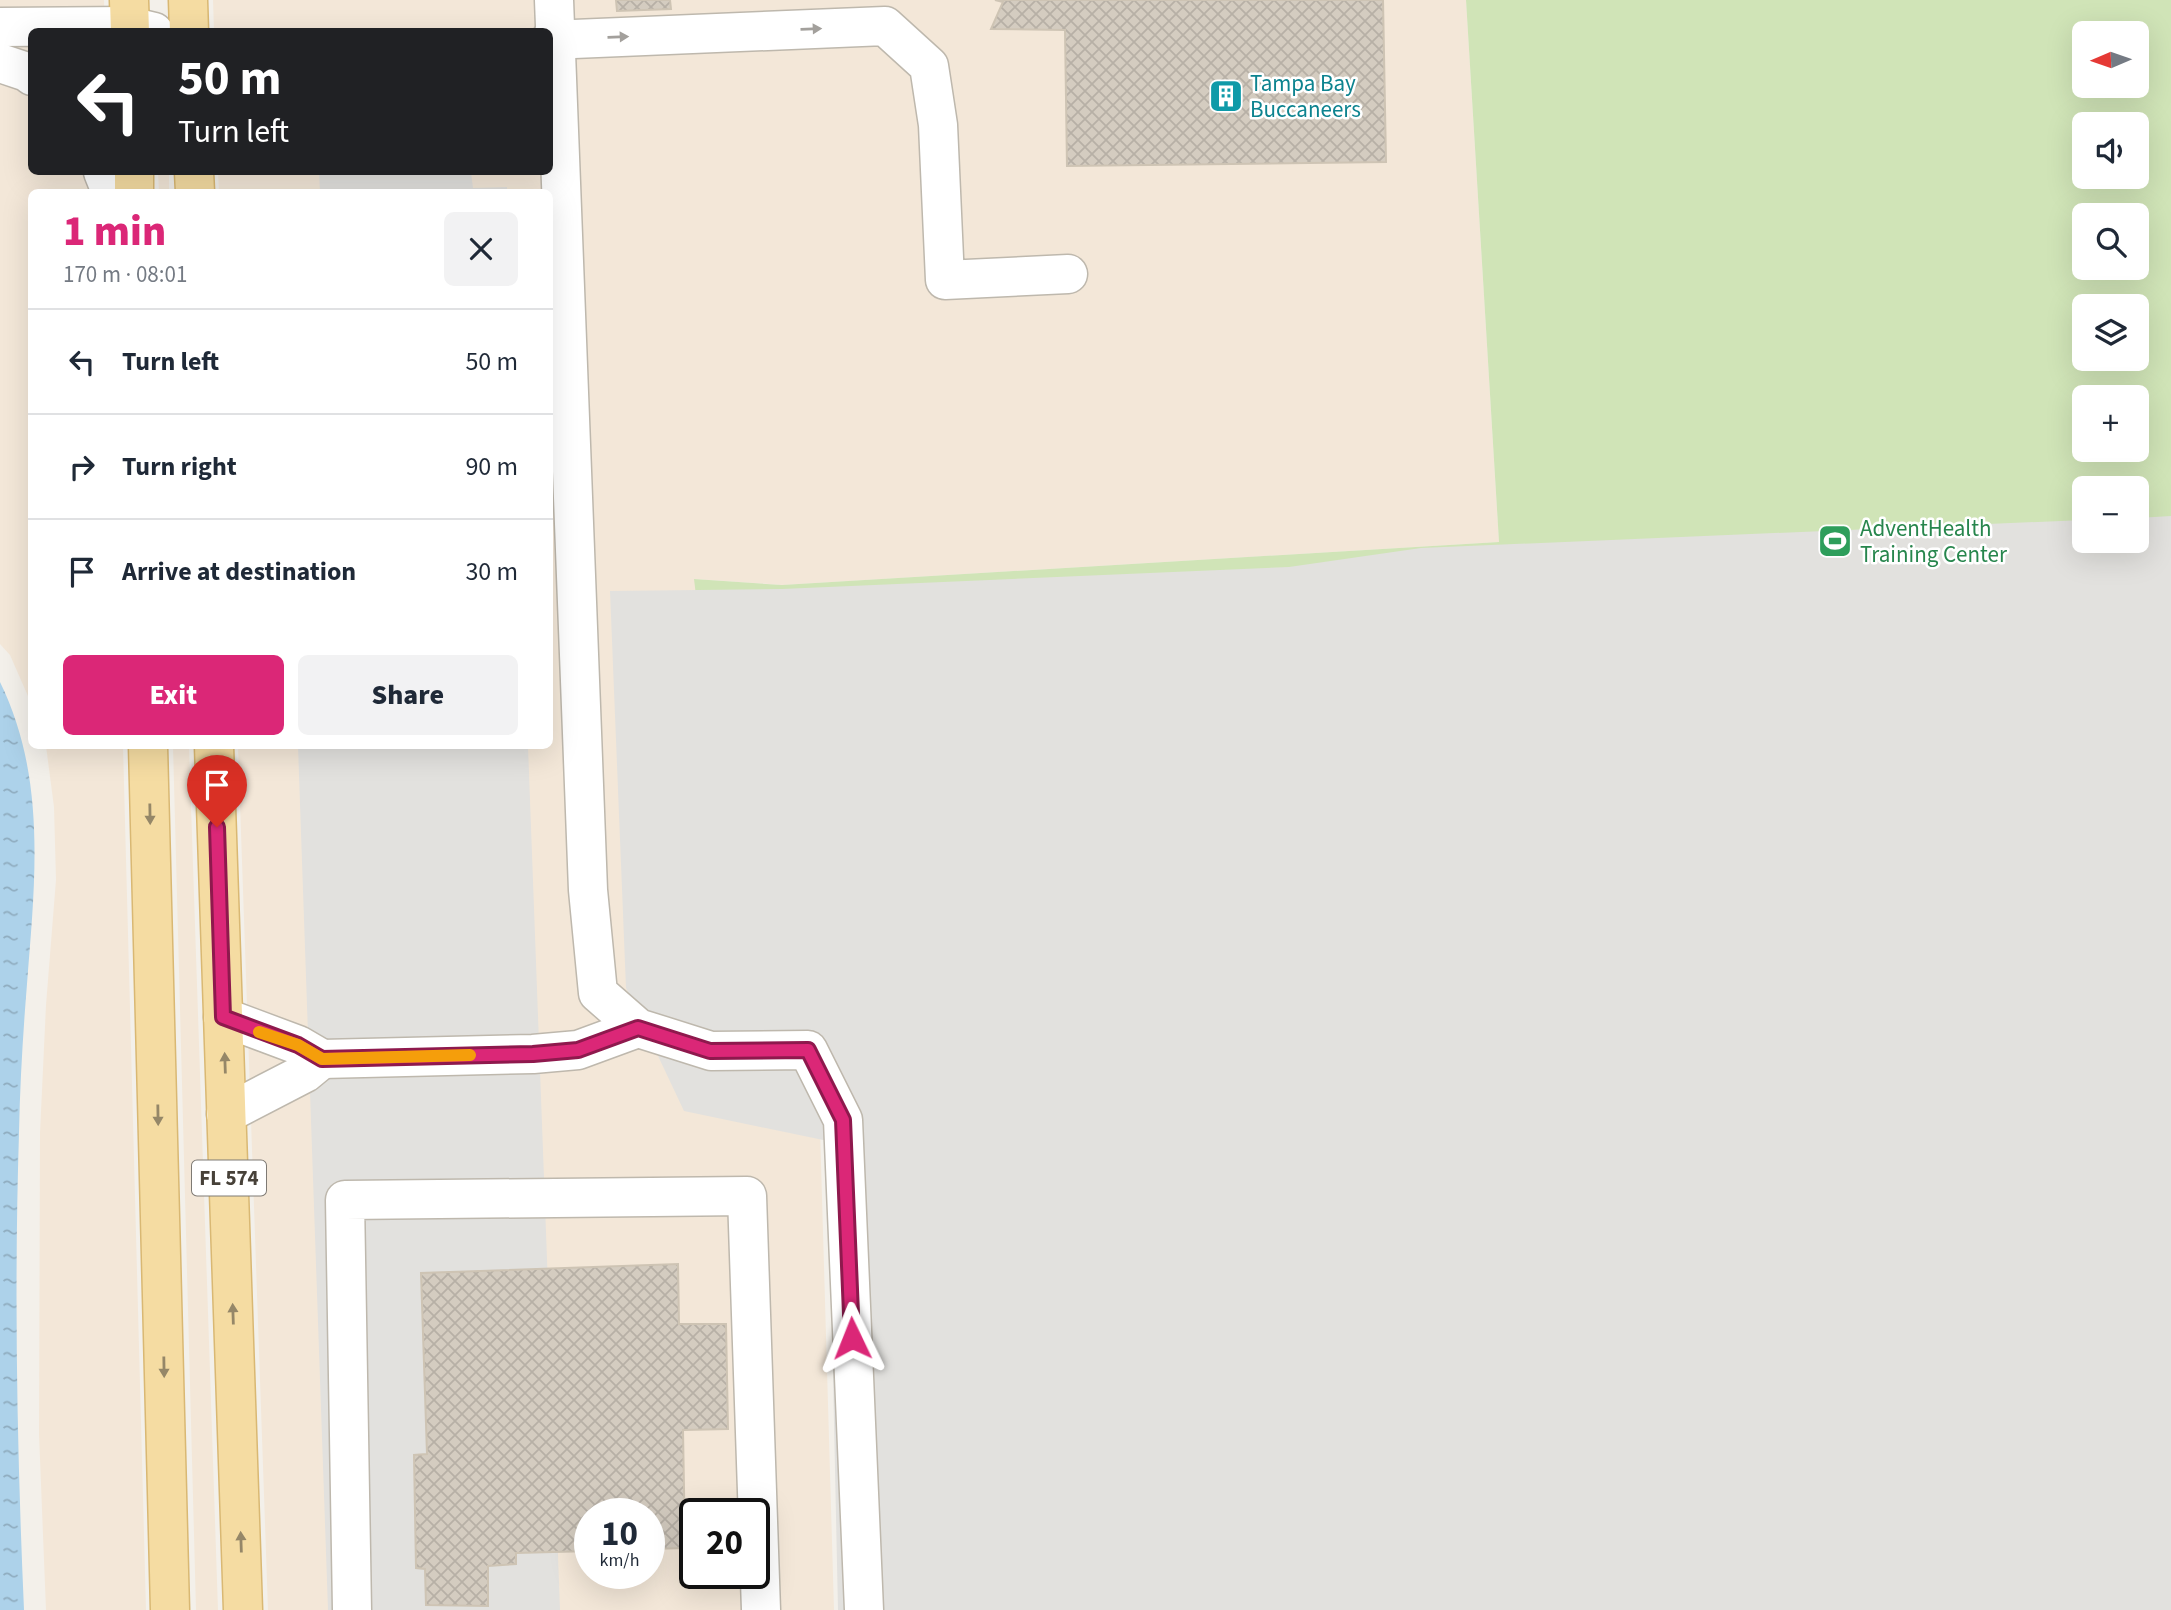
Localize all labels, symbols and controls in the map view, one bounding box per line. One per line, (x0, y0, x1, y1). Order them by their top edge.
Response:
north arrow (2072, 21, 2149, 98)
map controls (2072, 21, 2149, 553)
one-way arrow (800, 23, 822, 34)
one-way arrow (607, 31, 629, 42)
text: 50 m (178, 44, 282, 114)
icon: left (63, 56, 154, 147)
place label: Tampa Bay Buccaneers (1250, 67, 1361, 126)
building icon: Tampa Bay Buccaneers (1207, 77, 1245, 115)
text: Turn left (178, 109, 289, 155)
button: sound (2072, 112, 2149, 189)
text: 1 min (63, 202, 166, 262)
button: search (2072, 203, 2149, 280)
button: close (444, 212, 518, 286)
text: 170 m · 08:01 (63, 258, 187, 291)
button: layers (2072, 294, 2149, 371)
icon: left (63, 343, 101, 381)
text: Turn left (122, 343, 219, 380)
text: 50 m (465, 343, 518, 380)
button: + (2072, 385, 2149, 462)
icon: right (63, 448, 101, 486)
text: Turn right (122, 448, 237, 485)
text: 90 m (465, 448, 518, 485)
button: − (2072, 476, 2149, 553)
place label: AdventHealth Training Center (1860, 512, 2008, 571)
sports icon: AdventHealth Training Center (1816, 522, 1854, 560)
icon: arrive (63, 553, 101, 591)
text: Arrive at destination (122, 553, 356, 590)
text: 30 m (465, 553, 518, 590)
button: Exit (63, 655, 284, 735)
button: Share (298, 655, 518, 735)
pin (187, 755, 247, 827)
icon: arrive (198, 766, 236, 804)
one-way arrow (145, 803, 156, 825)
one-way arrow (219, 1051, 230, 1073)
one-way arrow (152, 1104, 164, 1126)
road number: FL 574 (192, 1160, 266, 1196)
position arrow (815, 1301, 889, 1375)
one-way arrow (228, 1303, 239, 1325)
one-way arrow (159, 1356, 170, 1378)
speed limit sign: 20 (679, 1498, 770, 1589)
text: 10 (601, 1509, 638, 1559)
one-way arrow (235, 1531, 247, 1553)
text: km/h (600, 1548, 639, 1573)

